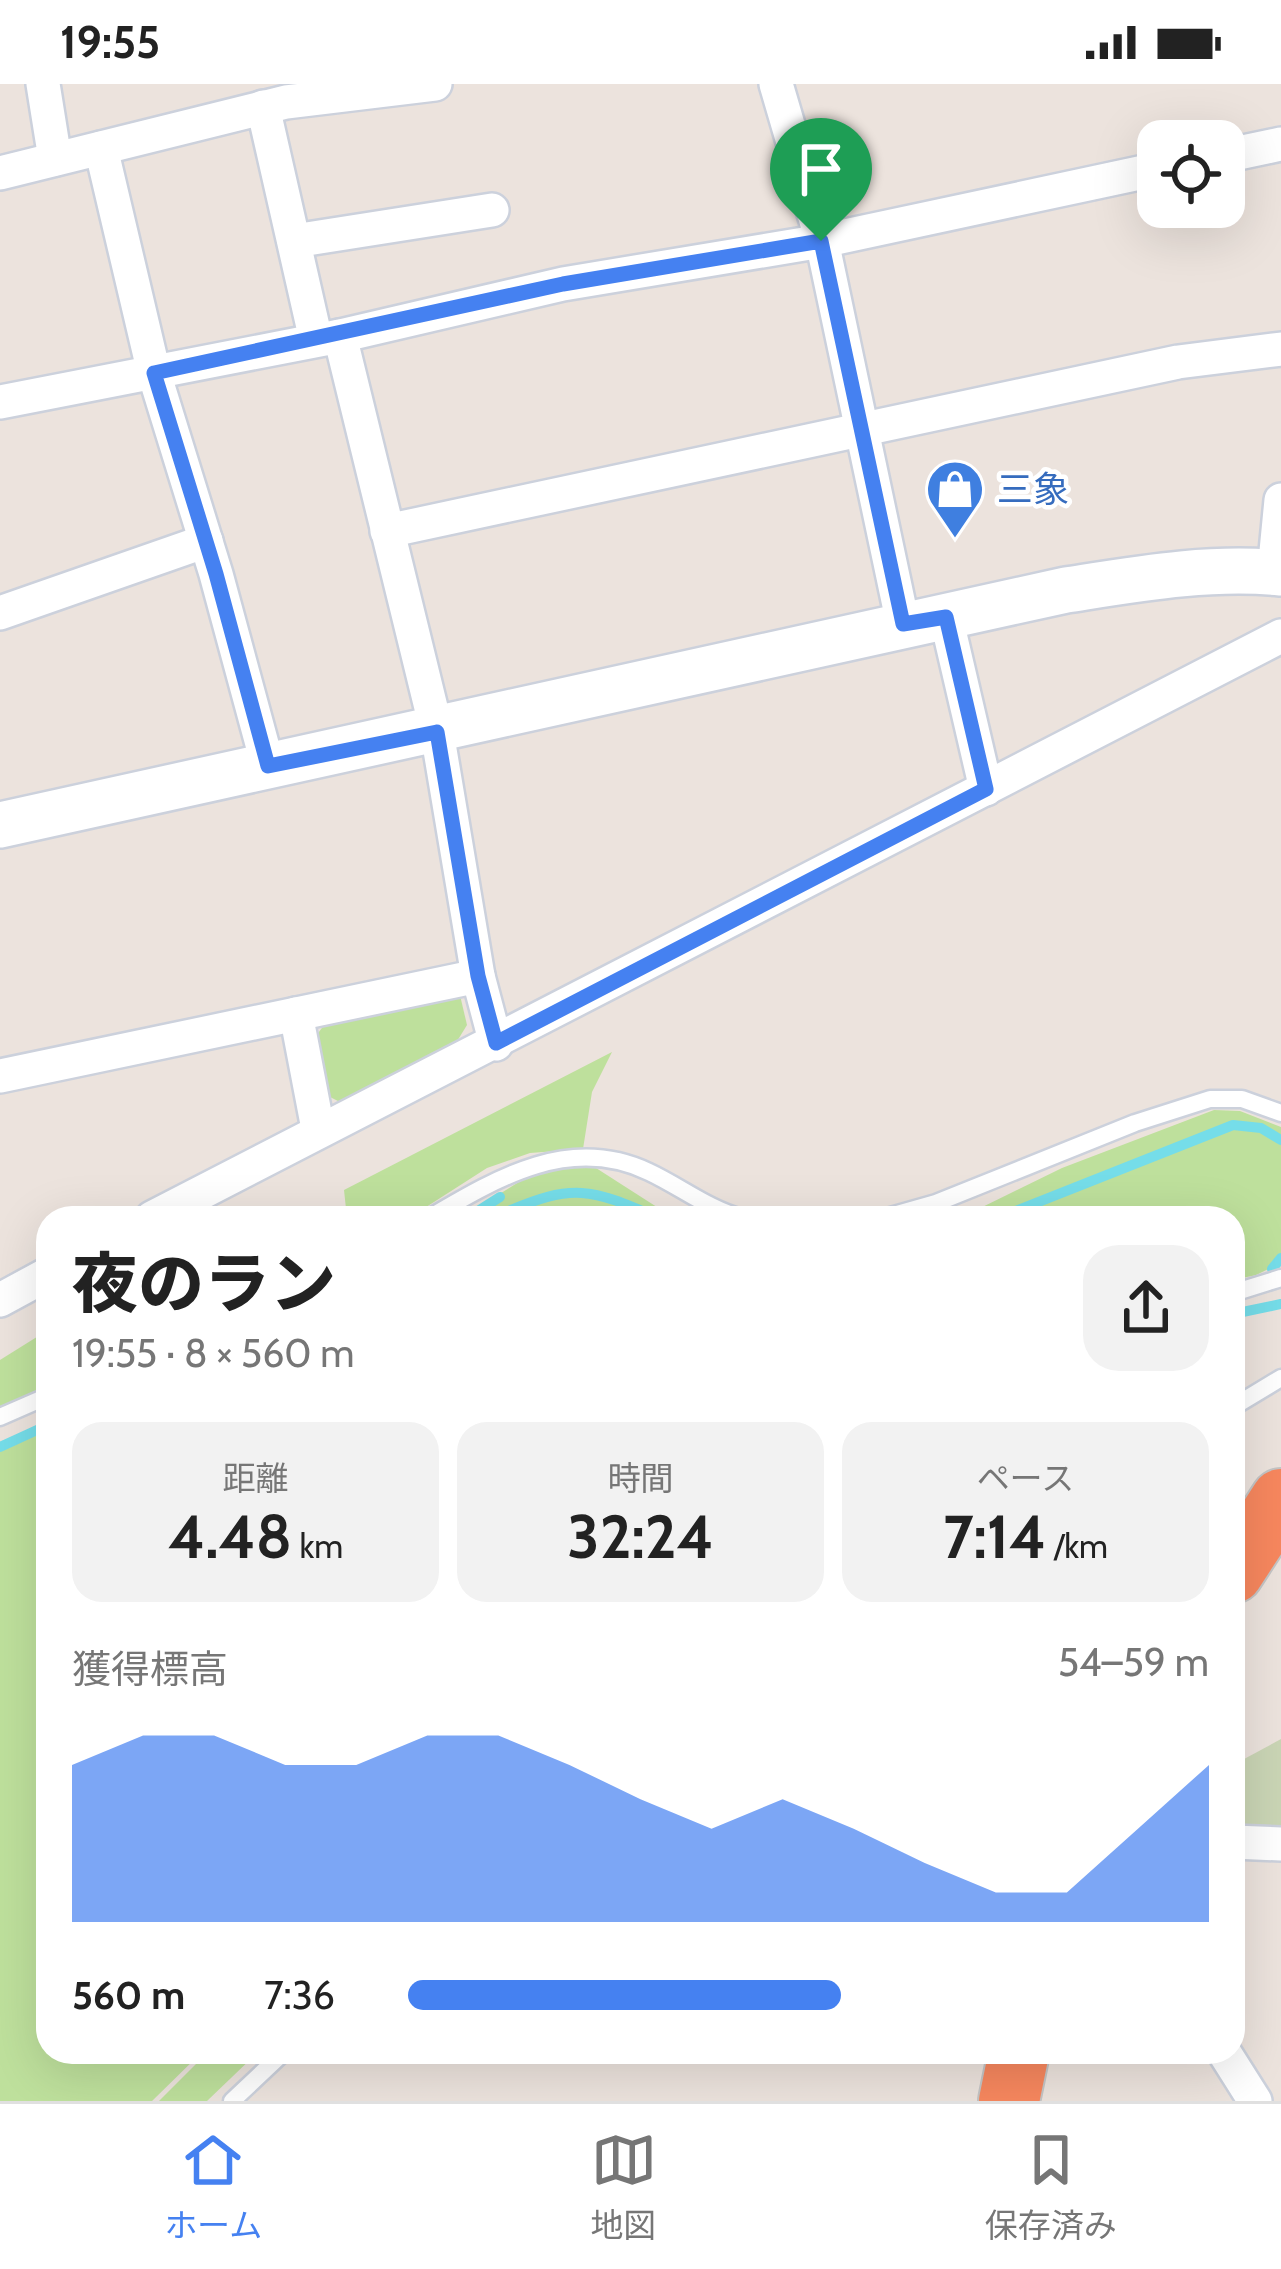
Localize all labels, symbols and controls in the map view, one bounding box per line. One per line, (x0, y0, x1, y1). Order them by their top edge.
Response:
text: 19:55 (60, 15, 160, 69)
pin (770, 118, 872, 241)
map controls (1137, 120, 1245, 228)
button: locate (1137, 120, 1245, 228)
icon: arrive (788, 136, 854, 202)
shop icon: 三象 (924, 458, 986, 540)
place label: 三象 (997, 467, 1069, 511)
text: 夜のラン (72, 1243, 336, 1324)
button: share (1083, 1245, 1209, 1371)
text: 19:55 · 8 × 560 m (72, 1329, 354, 1377)
text: 距離 (223, 1458, 289, 1498)
text: 時間 (608, 1458, 674, 1498)
text: ペース (977, 1458, 1074, 1498)
text: 4.48 (168, 1500, 292, 1573)
text: 32:24 (567, 1500, 714, 1573)
text: 7:14 (943, 1500, 1046, 1573)
text: km (292, 1526, 343, 1566)
text: /km (1046, 1526, 1108, 1566)
text: 54–59 m (1058, 1638, 1209, 1686)
text: 獲得標高 (72, 1645, 228, 1693)
text: 560 m (72, 1971, 185, 2019)
text: 7:36 (264, 1971, 335, 2019)
tab: ホーム (164, 2127, 262, 2247)
tab: 地図 (591, 2127, 657, 2247)
tab: 保存済み (985, 2127, 1117, 2247)

